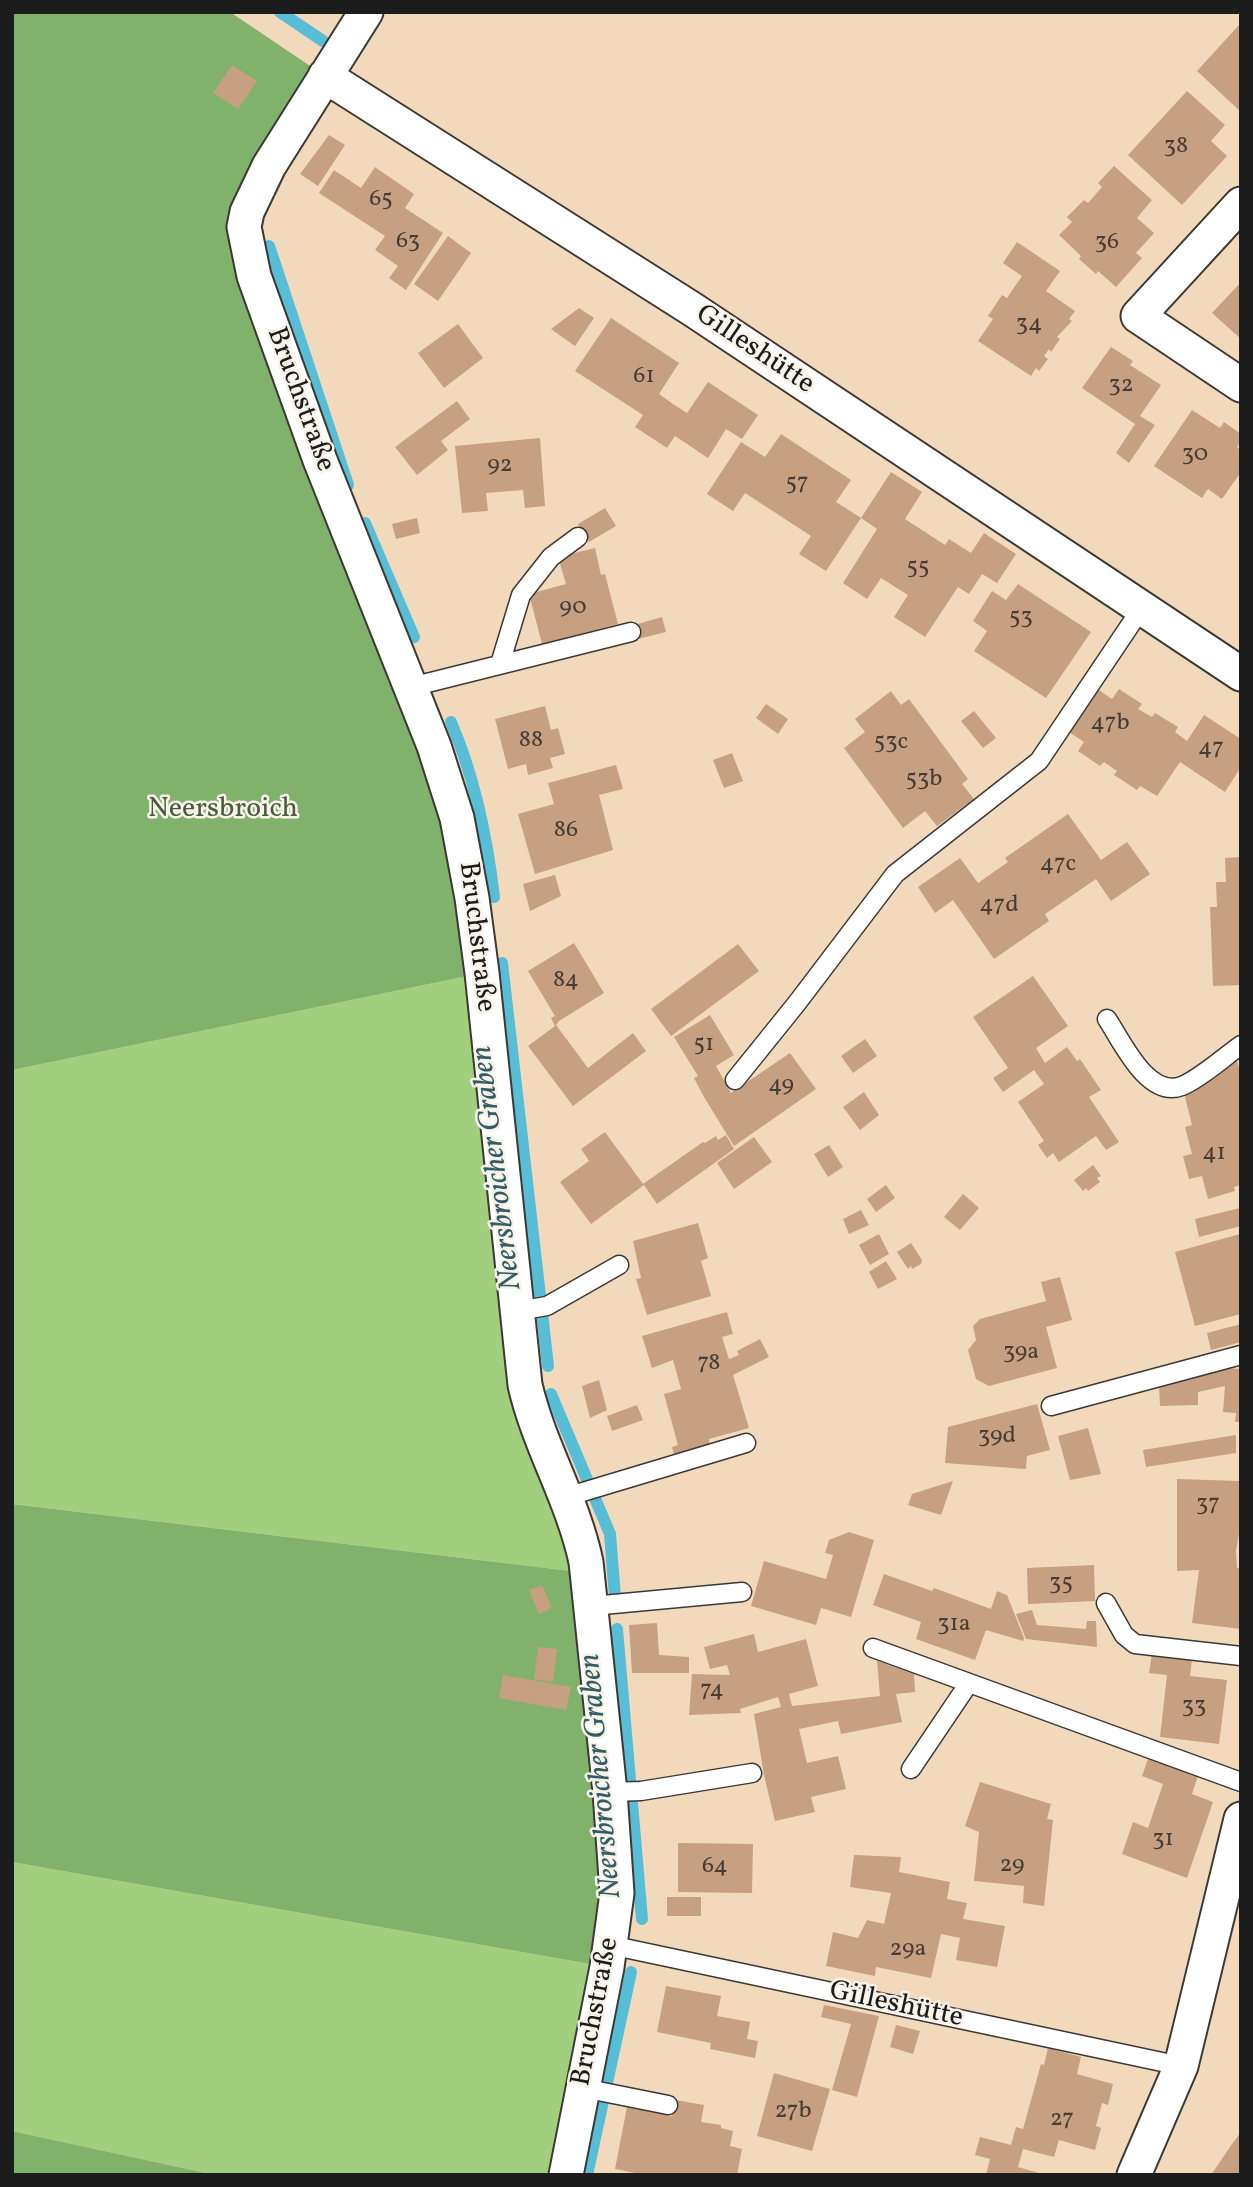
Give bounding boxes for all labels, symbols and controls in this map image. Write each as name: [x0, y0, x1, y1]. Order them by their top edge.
house number: 38: [1164, 134, 1188, 162]
house number: 65: [369, 187, 393, 215]
house number: 63: [396, 229, 420, 257]
house number: 36: [1095, 230, 1119, 258]
street label: Gilleshütte: [688, 299, 820, 403]
house number: 34: [1016, 312, 1042, 340]
street label: Bruchstraße: [257, 323, 341, 477]
house number: 61: [633, 364, 655, 392]
house number: 32: [1108, 373, 1134, 401]
house number: 30: [1182, 442, 1208, 470]
house number: 92: [487, 453, 513, 481]
house number: 57: [785, 471, 809, 499]
house number: 55: [906, 555, 930, 583]
house number: 90: [559, 595, 587, 623]
house number: 53: [1009, 605, 1033, 633]
house number: 47b: [1090, 711, 1130, 739]
house number: 88: [519, 728, 543, 756]
house number: 53c: [874, 730, 908, 758]
house number: 47: [1198, 736, 1224, 764]
house number: 53b: [906, 767, 942, 795]
park label: Neersbroich: [148, 794, 298, 828]
house number: 86: [554, 818, 578, 846]
house number: 47c: [1040, 852, 1076, 880]
street label: Bruchstraße: [449, 860, 501, 1014]
house number: 47d: [979, 893, 1019, 921]
house number: 84: [553, 968, 579, 996]
house number: 51: [694, 1032, 714, 1060]
water label: Neersbroicher Graben: [466, 1044, 532, 1292]
house number: 49: [768, 1073, 794, 1101]
house number: 41: [1202, 1141, 1226, 1169]
house number: 39a: [1003, 1340, 1039, 1368]
house number: 78: [697, 1351, 721, 1379]
house number: 39d: [978, 1424, 1016, 1452]
house number: 37: [1196, 1492, 1220, 1520]
house number: 35: [1049, 1571, 1073, 1599]
house number: 31a: [937, 1612, 971, 1640]
water label: Neersbroicher Graben: [574, 1652, 632, 1900]
house number: 74: [700, 1678, 724, 1706]
house number: 33: [1182, 1694, 1206, 1722]
house number: 31: [1152, 1827, 1174, 1855]
house number: 29: [999, 1853, 1025, 1881]
house number: 64: [702, 1854, 728, 1882]
street label: Bruchstraße: [566, 1935, 628, 2089]
house number: 29a: [889, 1937, 927, 1965]
street label: Gilleshütte: [826, 1975, 966, 2037]
house number: 27b: [774, 2099, 812, 2127]
house number: 27: [1050, 2107, 1074, 2135]

